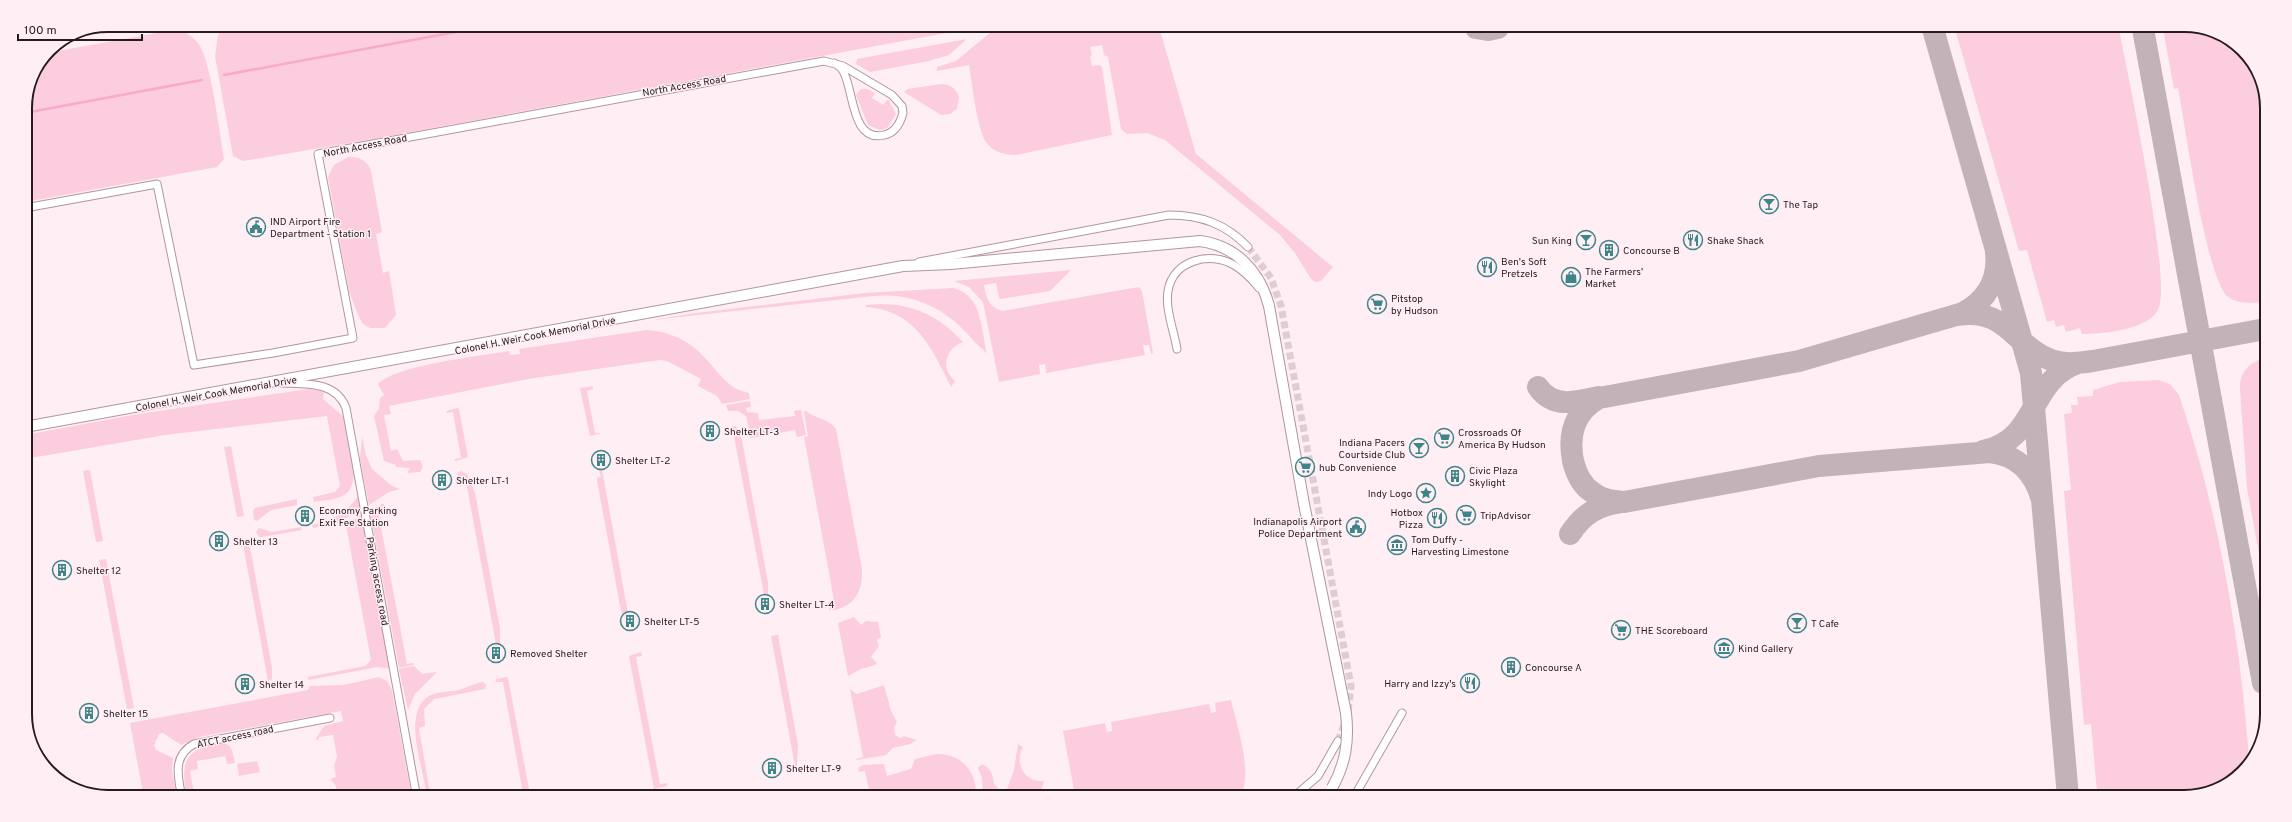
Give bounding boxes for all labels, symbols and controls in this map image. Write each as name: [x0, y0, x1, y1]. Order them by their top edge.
scale bar: [18, 16, 142, 42]
text: 100 m: [24, 23, 57, 39]
street label: North Access Road: [641, 73, 727, 100]
street label: North Access Road: [322, 132, 408, 161]
bar icon: The Tap: [1758, 193, 1780, 215]
place label: The Tap: [1783, 199, 1819, 212]
public building icon: IND Airport Fire Department - Station 1: [245, 216, 267, 238]
place label: IND Airport Fire Department - Station 1: [270, 216, 371, 241]
bar icon: Sun King: [1575, 229, 1597, 251]
restaurant icon: Shake Shack: [1682, 229, 1704, 251]
place label: Sun King: [1532, 235, 1572, 248]
place label: Shake Shack: [1707, 235, 1764, 248]
building icon: Concourse B: [1598, 239, 1620, 261]
place label: Concourse B: [1623, 245, 1680, 258]
restaurant icon: Ben's Soft Pretzels: [1476, 256, 1498, 278]
place label: Ben's Soft Pretzels: [1501, 256, 1547, 281]
shop icon: The Farmers' Market: [1560, 266, 1582, 288]
place label: The Farmers' Market: [1585, 266, 1643, 291]
supermarket icon: Pitstop by Hudson: [1366, 293, 1388, 315]
place label: Pitstop by Hudson: [1391, 293, 1438, 318]
street label: Colonel H. Weir Cook Memorial Drive: [454, 314, 617, 358]
street label: Colonel H. Weir Cook Memorial Drive: [135, 374, 298, 415]
building icon: Shelter LT-3: [699, 420, 721, 442]
place label: Shelter LT-3: [724, 426, 779, 439]
supermarket icon: Crossroads Of America By Hudson: [1433, 427, 1455, 449]
place label: Crossroads Of America By Hudson: [1458, 427, 1546, 452]
place label: Indiana Pacers Courtside Club: [1339, 437, 1405, 462]
bar icon: Indiana Pacers Courtside Club: [1408, 437, 1430, 459]
building icon: Shelter LT-2: [590, 449, 612, 471]
place label: Shelter LT-2: [615, 455, 670, 468]
supermarket icon: hub Convenience: [1294, 456, 1316, 478]
place label: hub Convenience: [1319, 462, 1396, 475]
building icon: Civic Plaza Skylight: [1444, 465, 1466, 487]
place label: Civic Plaza Skylight: [1469, 465, 1518, 490]
building icon: Shelter LT-1: [431, 469, 453, 491]
place label: Shelter LT-1: [456, 475, 509, 488]
place icon: Indy Logo: [1415, 482, 1437, 504]
place label: Indy Logo: [1368, 488, 1412, 501]
supermarket icon: TripAdvisor: [1455, 504, 1477, 526]
building icon: Economy Parking Exit Fee Station: [294, 505, 316, 527]
place label: Economy Parking Exit Fee Station: [319, 505, 397, 530]
place label: Hotbox Pizza: [1391, 507, 1423, 532]
restaurant icon: Hotbox Pizza: [1426, 507, 1448, 529]
place label: TripAdvisor: [1480, 510, 1531, 523]
place label: Indianapolis Airport Police Department: [1253, 516, 1342, 541]
public building icon: Indianapolis Airport Police Department: [1345, 516, 1367, 538]
building icon: Shelter 13: [208, 530, 230, 552]
museum icon: Tom Duffy - Harvesting Limestone: [1386, 534, 1408, 556]
place label: Tom Duffy - Harvesting Limestone: [1411, 534, 1509, 559]
place label: Shelter 13: [233, 536, 278, 549]
street label: Parking access road: [362, 536, 391, 627]
building icon: Shelter 12: [51, 559, 73, 581]
place label: Shelter 12: [76, 565, 121, 578]
building icon: Shelter LT-4: [754, 593, 776, 615]
place label: Shelter LT-4: [779, 599, 835, 612]
building icon: Shelter LT-5: [619, 610, 641, 632]
bar icon: T Cafe: [1786, 612, 1808, 634]
place label: Shelter LT-5: [644, 616, 700, 629]
place label: T Cafe: [1811, 618, 1839, 631]
supermarket icon: THE Scoreboard: [1610, 619, 1632, 641]
place label: THE Scoreboard: [1635, 625, 1708, 638]
museum icon: Kind Gallery: [1713, 637, 1735, 659]
building icon: Removed Shelter: [485, 642, 507, 664]
place label: Kind Gallery: [1738, 643, 1793, 656]
place label: Removed Shelter: [510, 648, 588, 661]
building icon: Concourse A: [1500, 656, 1522, 678]
place label: Concourse A: [1525, 662, 1582, 675]
restaurant icon: Harry and Izzy's: [1459, 672, 1481, 694]
building icon: Shelter 14: [234, 673, 256, 695]
place label: Harry and Izzy's: [1384, 678, 1456, 691]
place label: Shelter 14: [259, 679, 304, 692]
building icon: Shelter 15: [78, 702, 100, 724]
place label: Shelter 15: [103, 708, 148, 721]
street label: ATCT access road: [196, 723, 275, 752]
building icon: Shelter LT-9: [761, 757, 783, 779]
place label: Shelter LT-9: [786, 763, 841, 776]

